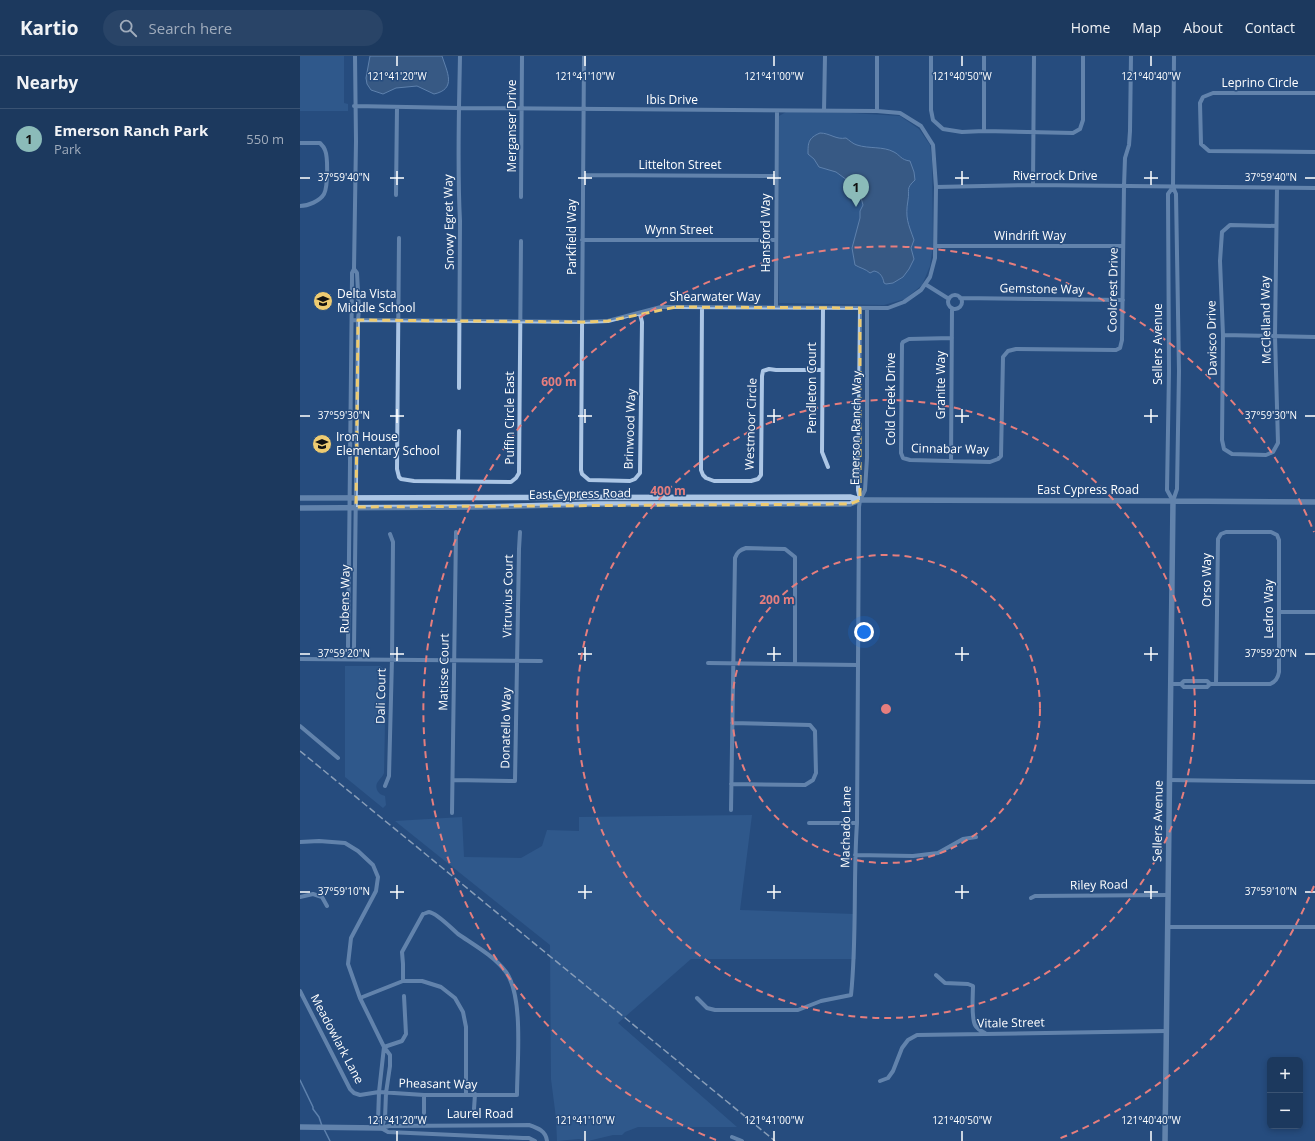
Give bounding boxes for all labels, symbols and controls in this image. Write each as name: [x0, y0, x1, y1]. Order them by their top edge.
search box: [103, 10, 383, 46]
text: Kartio: [20, 15, 79, 41]
icon: search: [117, 17, 139, 39]
text: Search here: [149, 18, 232, 38]
text: Home: [1071, 18, 1110, 37]
text: Map: [1132, 18, 1161, 37]
text: About: [1183, 18, 1223, 37]
text: Contact: [1245, 18, 1295, 37]
text: 121°41'20"W: [367, 69, 428, 83]
text: 121°41'10"W: [555, 69, 616, 83]
text: 121°41'00"W: [744, 69, 805, 83]
text: 121°40'50"W: [932, 69, 993, 83]
text: 121°40'40"W: [1121, 69, 1182, 83]
text: Nearby: [16, 71, 78, 94]
street label: Leprino Circle: [1222, 74, 1299, 91]
street label: Merganser Drive: [503, 79, 520, 172]
street label: Ibis Drive: [646, 91, 698, 108]
text: Emerson Ranch Park: [54, 120, 208, 140]
text: 1: [25, 130, 33, 148]
text: 550 m: [246, 130, 284, 148]
text: Park: [54, 140, 81, 158]
street label: Littelton Street: [638, 156, 722, 173]
street label: Riverrock Drive: [1013, 167, 1098, 184]
text: 37°59'40"N: [318, 170, 370, 184]
text: 37°59'40"N: [1245, 170, 1297, 184]
street label: Snowy Egret Way: [439, 173, 458, 270]
pin: 1: [843, 174, 869, 207]
street label: Hansford Way: [757, 193, 774, 272]
street label: Parkfield Way: [563, 198, 580, 275]
street label: Wynn Street: [645, 221, 713, 238]
street label: Windrift Way: [994, 227, 1067, 244]
street label: Coolcrest Drive: [1103, 247, 1122, 333]
street label: McClelland Way: [1256, 275, 1275, 364]
street label: Gemstone Way: [999, 279, 1086, 298]
place label: Delta Vista Middle School: [337, 285, 416, 316]
street label: Shearwater Way: [669, 288, 761, 305]
school or university icon: Delta Vista Middle School: [312, 290, 334, 312]
street label: Davisco Drive: [1202, 300, 1221, 376]
street label: Sellers Avenue: [1149, 303, 1166, 385]
street label: Pendleton Court: [803, 342, 820, 434]
street label: Granite Way: [932, 350, 949, 419]
street label: Cold Creek Drive: [882, 352, 899, 446]
street label: Emerson Ranch Way: [846, 370, 865, 485]
street label: Puffin Circle East: [501, 371, 518, 465]
text: 600 m: [541, 373, 577, 390]
street label: Westmoor Circle: [740, 377, 761, 470]
street label: Brinwood Way: [620, 387, 639, 470]
text: 37°59'30"N: [318, 408, 370, 422]
text: 37°59'30"N: [1245, 408, 1297, 422]
place label: Iron House Elementary School: [336, 428, 440, 459]
school or university icon: Iron House Elementary School: [311, 433, 333, 455]
street label: Cinnabar Way: [911, 439, 990, 458]
street label: East Cypress Road: [1037, 481, 1139, 498]
text: 400 m: [650, 482, 686, 499]
street label: East Cypress Road: [529, 484, 631, 503]
street label: Orso Way: [1198, 552, 1215, 607]
street label: Vitruvius Court: [498, 554, 517, 638]
street label: Rubens Way: [335, 563, 354, 634]
street label: Ledro Way: [1260, 578, 1277, 639]
text: 200 m: [759, 591, 795, 608]
your location: [854, 622, 874, 642]
street label: Matisse Court: [434, 633, 453, 711]
text: 37°59'20"N: [318, 646, 370, 660]
text: 37°59'20"N: [1245, 646, 1297, 660]
street label: Dali Court: [372, 668, 389, 724]
street label: Donatello Way: [496, 686, 515, 769]
centre of rings: [879, 702, 893, 716]
street label: Sellers Avenue: [1148, 780, 1167, 862]
street label: Machado Lane: [836, 786, 855, 868]
street label: Riley Road: [1070, 875, 1128, 894]
text: 37°59'10"N: [318, 884, 370, 898]
text: 37°59'10"N: [1245, 884, 1297, 898]
street label: Meadowlark Lane: [307, 991, 368, 1087]
street label: Vitale Street: [977, 1013, 1045, 1032]
map controls: [1267, 1057, 1303, 1129]
button: +: [1267, 1057, 1303, 1093]
street label: Pheasant Way: [398, 1074, 479, 1093]
button: −: [1267, 1093, 1303, 1129]
street label: Laurel Road: [447, 1105, 513, 1122]
text: 121°41'20"W: [367, 1113, 428, 1127]
text: 121°41'10"W: [555, 1113, 616, 1127]
text: 121°41'00"W: [744, 1113, 805, 1127]
text: 121°40'50"W: [932, 1113, 993, 1127]
text: 121°40'40"W: [1121, 1113, 1182, 1127]

